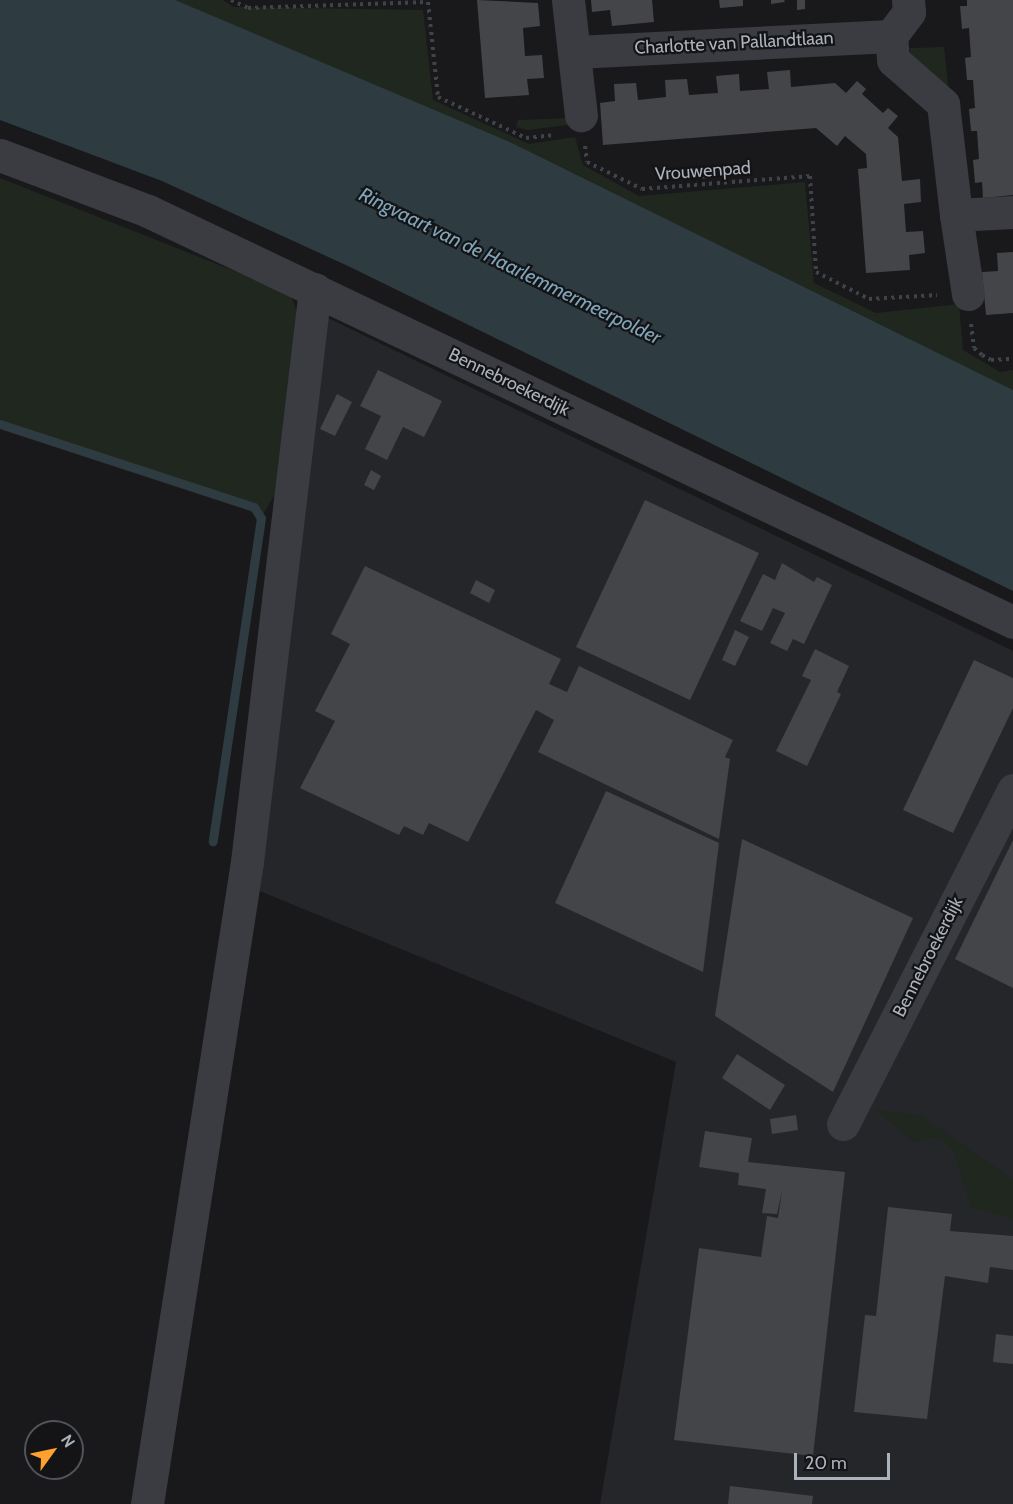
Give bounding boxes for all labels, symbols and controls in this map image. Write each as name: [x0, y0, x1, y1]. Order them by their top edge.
street label: Charlotte van Pallandtlaan: [634, 27, 834, 59]
street label: Vrouwenpad: [654, 157, 752, 185]
water label: Ringvaart van de Haarlemmermeerpolder: [355, 182, 665, 350]
street label: Bennebroekerdijk: [445, 343, 573, 421]
street label: Bennebroekerdijk: [888, 893, 968, 1021]
north arrow: [24, 1420, 84, 1480]
text: N: [57, 1431, 79, 1451]
scale bar: [797, 1441, 893, 1479]
text: 20 m: [805, 1452, 847, 1474]

